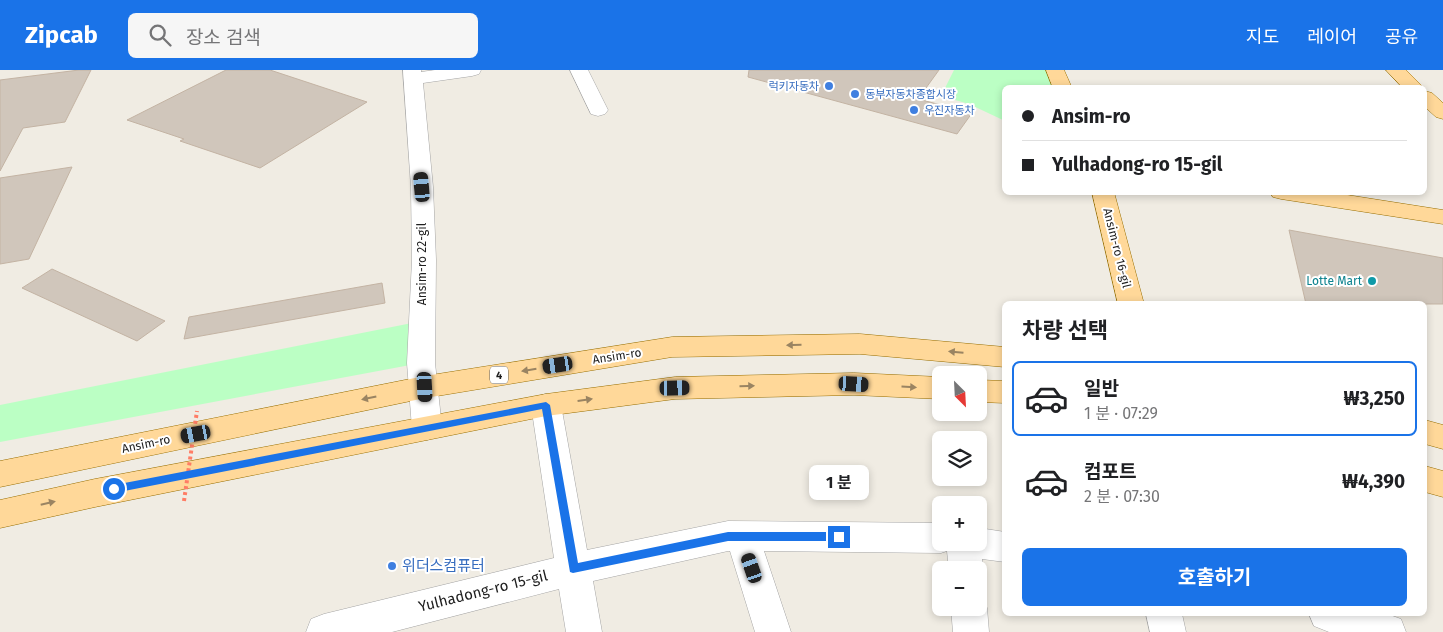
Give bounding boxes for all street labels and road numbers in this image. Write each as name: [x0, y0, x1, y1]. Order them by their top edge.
street label: Ansim-ro 16-gil: [1100, 207, 1134, 290]
street label: Ansim-ro 22-gil: [415, 222, 429, 305]
street label: Ansim-ro: [592, 345, 642, 367]
road number: 4: [490, 366, 508, 384]
street label: Ansim-ro: [120, 432, 172, 456]
street label: Yulhadong-ro 15-gil: [417, 566, 550, 616]

